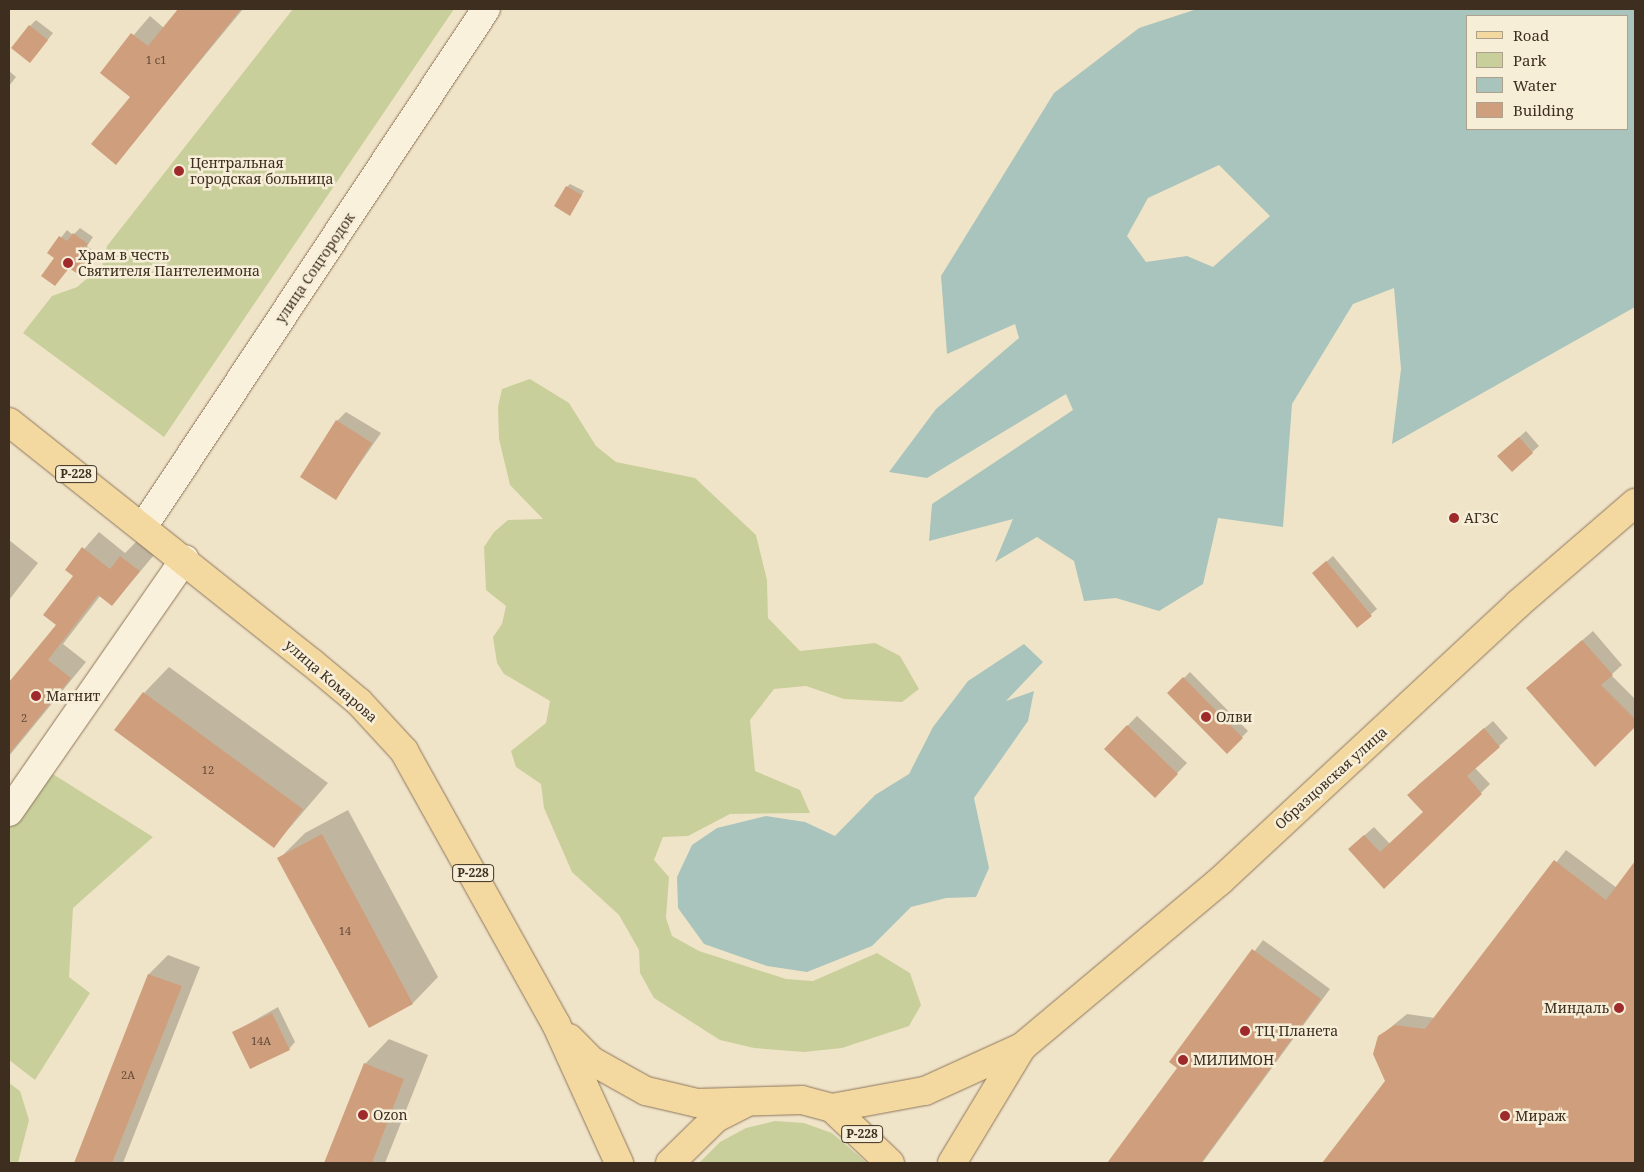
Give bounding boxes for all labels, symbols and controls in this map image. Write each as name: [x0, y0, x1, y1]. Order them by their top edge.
legend: [1466, 15, 1629, 130]
text: Road: [1513, 25, 1549, 45]
text: Park: [1513, 50, 1546, 70]
house number: 1 с1: [146, 53, 166, 67]
text: Water: [1513, 75, 1556, 95]
text: Building: [1513, 100, 1574, 120]
place label: Центральная городская больница: [190, 155, 334, 188]
marker: Центральная городская больница: [172, 164, 186, 178]
street label: улица Соцгородок: [272, 210, 358, 326]
place label: Храм в честь Святителя Пантелеимона: [78, 247, 260, 280]
marker: Храм в честь Святителя Пантелеимона: [62, 257, 74, 269]
road number: Р-228: [55, 464, 97, 484]
place label: АГЗС: [1464, 510, 1499, 526]
marker: АГЗС: [1448, 512, 1460, 524]
street label: улица Комарова: [281, 636, 381, 726]
place label: Магнит: [46, 688, 100, 704]
marker: Магнит: [30, 690, 42, 702]
place label: Олви: [1216, 709, 1252, 725]
house number: 2: [21, 711, 27, 725]
marker: Олви: [1200, 711, 1212, 723]
street label: Образцовская улица: [1271, 723, 1391, 833]
house number: 12: [202, 763, 214, 777]
road number: Р-228: [452, 864, 494, 882]
house number: 14: [339, 924, 351, 938]
place label: Миндаль: [1544, 1000, 1609, 1016]
marker: Миндаль: [1613, 1002, 1625, 1014]
place label: ТЦ Планета: [1255, 1023, 1338, 1039]
marker: ТЦ Планета: [1239, 1025, 1251, 1037]
house number: 14А: [251, 1034, 271, 1048]
place label: МИЛИМОН: [1193, 1052, 1274, 1068]
marker: МИЛИМОН: [1177, 1054, 1189, 1066]
house number: 2А: [121, 1068, 135, 1082]
place label: Ozon: [373, 1107, 408, 1123]
place label: Мираж: [1515, 1108, 1566, 1124]
marker: Ozon: [357, 1109, 369, 1121]
marker: Мираж: [1499, 1110, 1511, 1122]
road number: Р-228: [841, 1124, 883, 1144]

